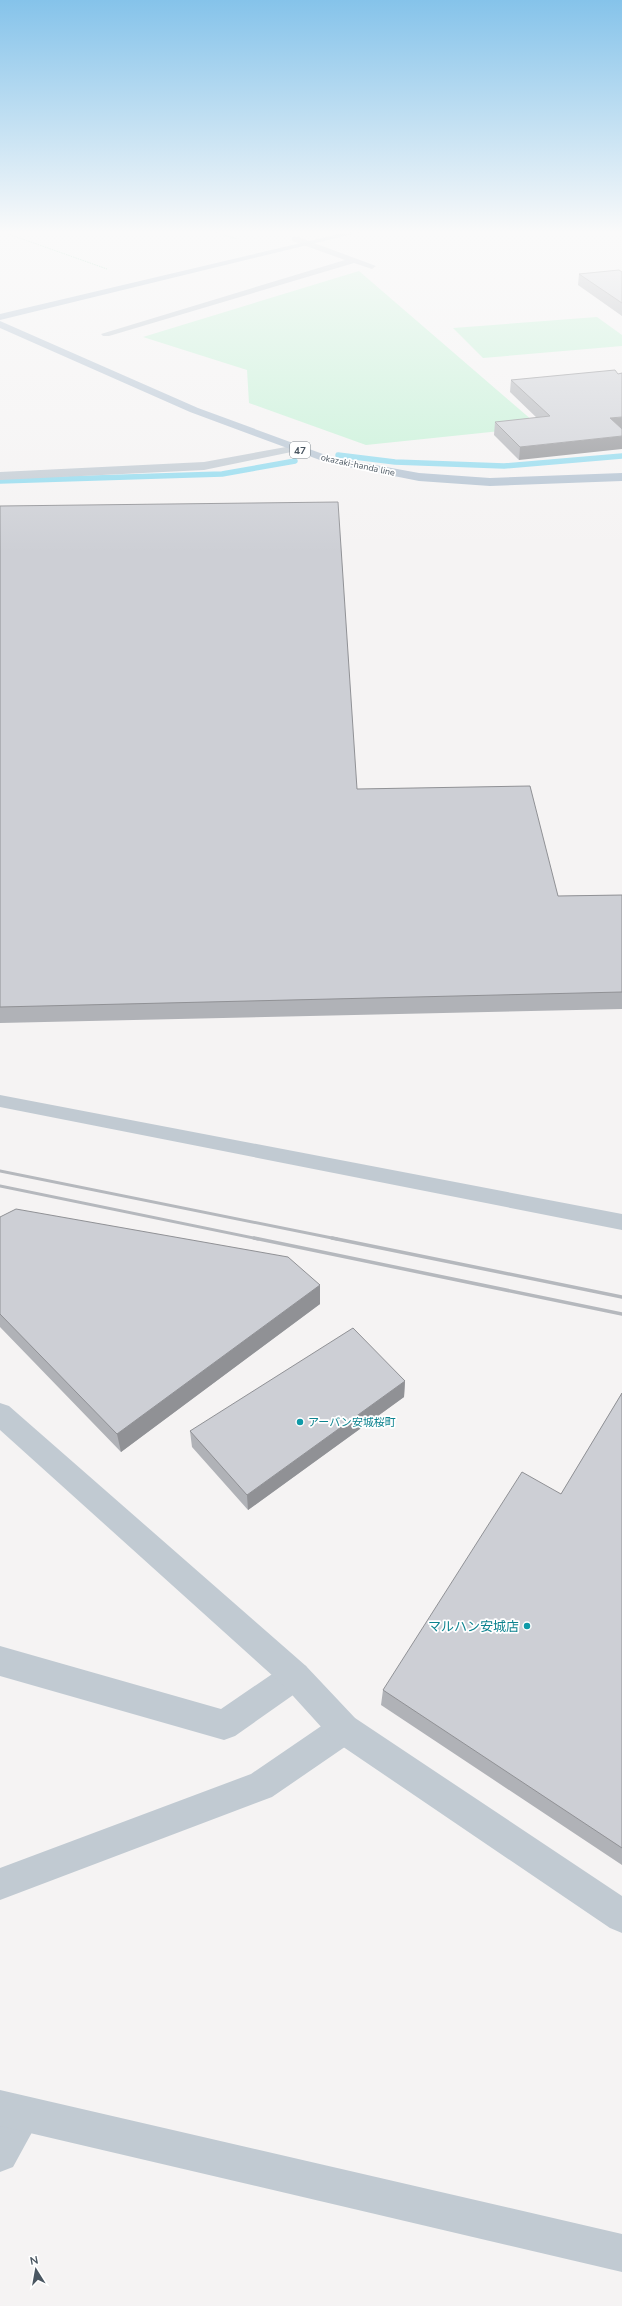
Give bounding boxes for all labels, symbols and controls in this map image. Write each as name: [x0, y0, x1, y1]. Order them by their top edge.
road number: 47: [290, 442, 310, 458]
street label: okazaki-handa line: [320, 451, 396, 479]
place label: アーバン安城桜町: [308, 1415, 396, 1430]
marker: アーバン安城桜町: [295, 1417, 305, 1427]
place label: マルハン安城店: [428, 1618, 519, 1636]
marker: マルハン安城店: [522, 1621, 532, 1631]
north arrow: [16, 2250, 56, 2290]
text: N: [29, 2253, 40, 2269]

